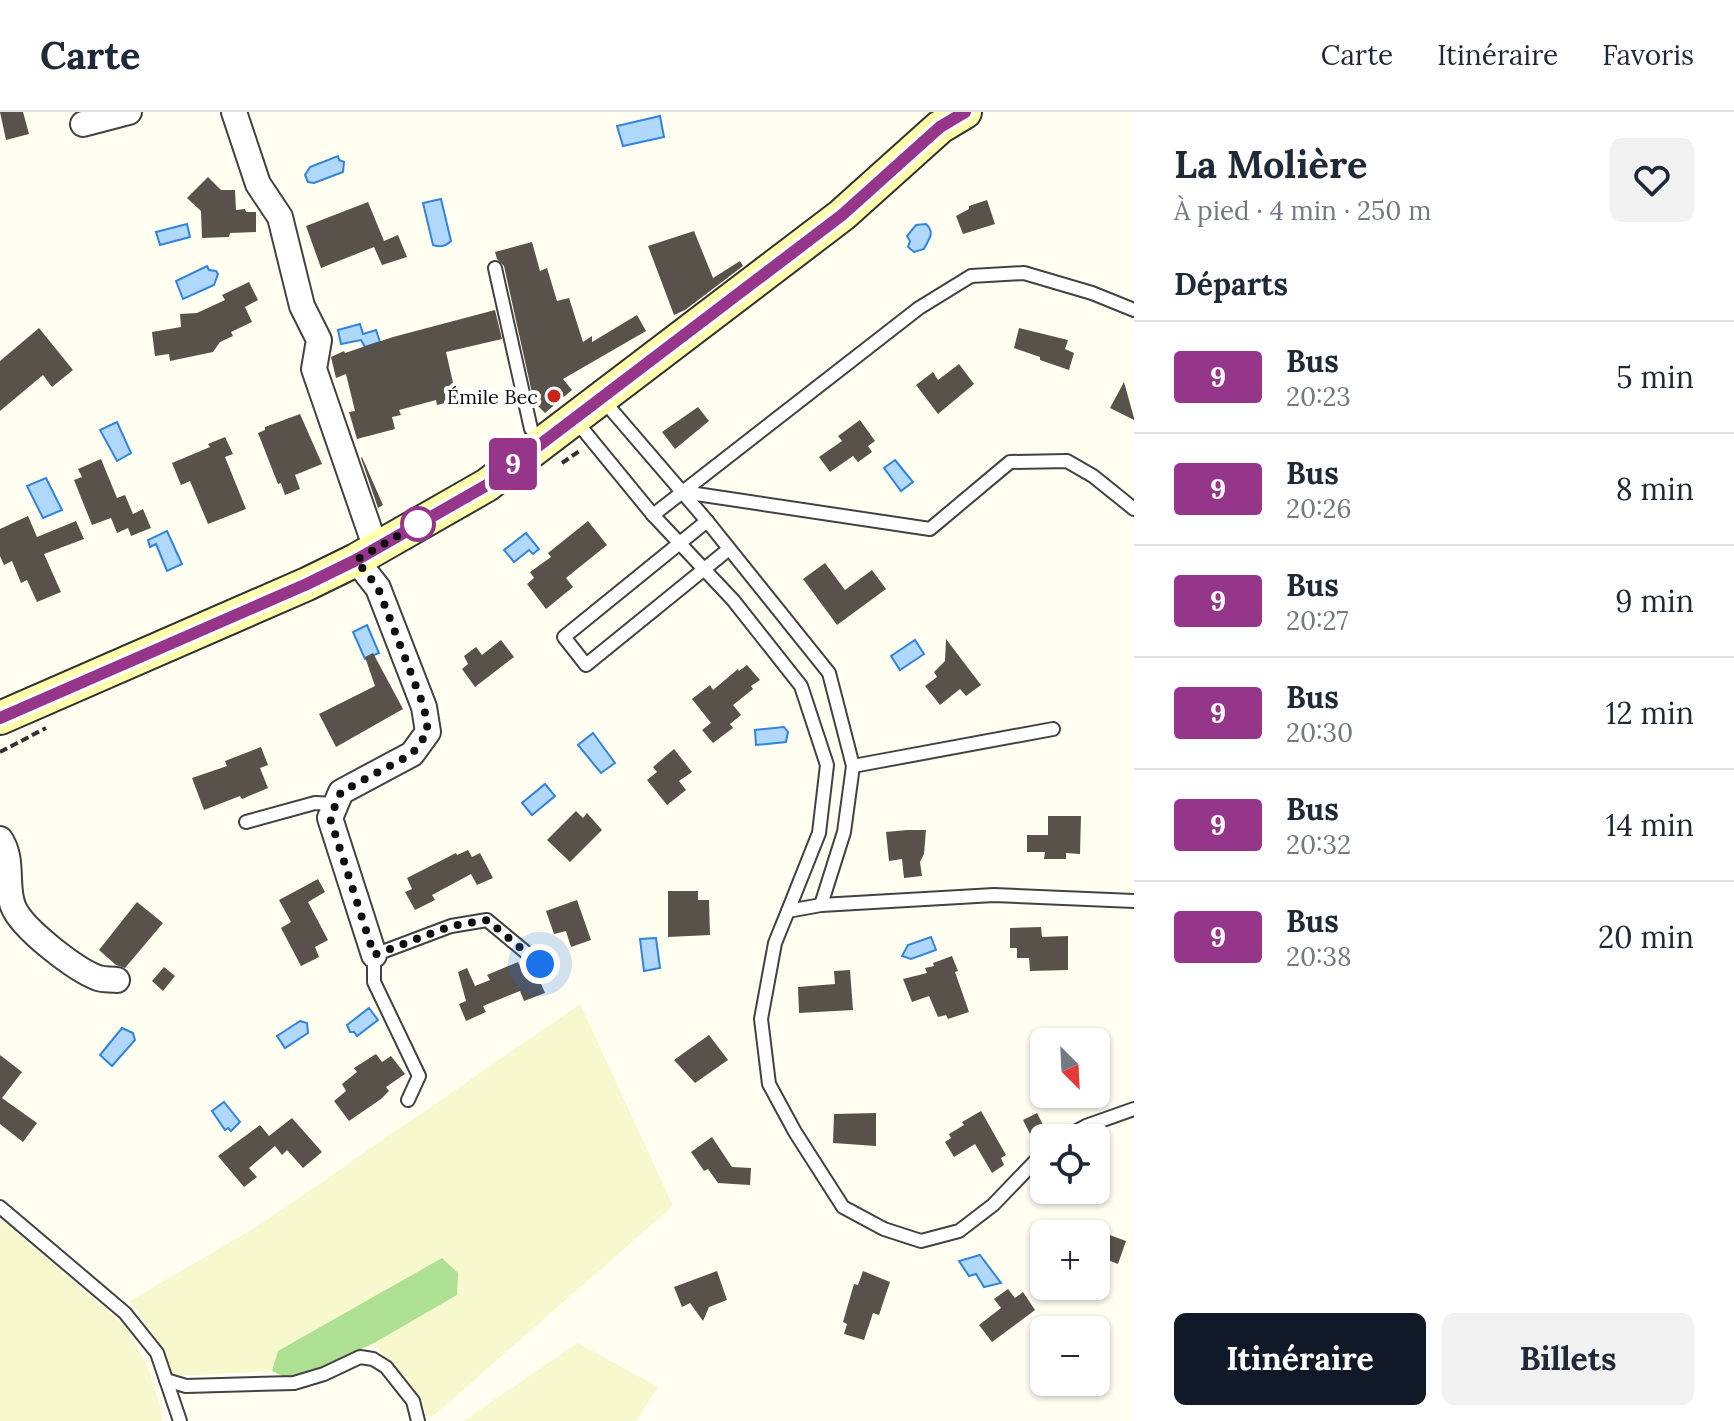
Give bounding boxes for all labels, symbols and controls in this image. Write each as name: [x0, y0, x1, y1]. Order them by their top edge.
text: Carte: [40, 31, 140, 79]
text: Carte: [1321, 37, 1393, 73]
text: Itinéraire: [1437, 37, 1558, 73]
text: Favoris: [1602, 37, 1694, 73]
button: heart: [1610, 138, 1694, 222]
text: La Molière: [1174, 140, 1367, 188]
text: À pied · 4 min · 250 m: [1174, 194, 1431, 227]
text: Départs: [1174, 265, 1288, 303]
text: Bus: [1286, 342, 1339, 380]
text: 5 min: [1616, 358, 1694, 396]
text: 9: [1210, 359, 1226, 395]
text: 20:23: [1286, 380, 1351, 413]
place label: Émile Bec: [447, 384, 538, 409]
marker: Émile Bec: [545, 387, 563, 405]
line badge: 9: [487, 438, 539, 490]
text: 9: [505, 446, 521, 482]
text: Bus: [1286, 454, 1339, 492]
text: 8 min: [1616, 470, 1694, 508]
text: 9: [1210, 471, 1226, 507]
text: 20:26: [1286, 492, 1352, 525]
unlabelled marker: [401, 507, 435, 541]
text: Bus: [1286, 566, 1339, 604]
text: 9 min: [1615, 582, 1694, 620]
text: 9: [1210, 583, 1226, 619]
text: 20:27: [1286, 604, 1349, 637]
text: Bus: [1286, 678, 1339, 716]
text: 12 min: [1606, 694, 1694, 732]
text: 9: [1210, 695, 1226, 731]
text: 20:30: [1286, 716, 1353, 749]
text: Bus: [1286, 790, 1339, 828]
text: 14 min: [1605, 806, 1694, 844]
text: 9: [1210, 807, 1226, 843]
text: 20:32: [1286, 828, 1351, 861]
text: Bus: [1286, 902, 1339, 940]
text: 20 min: [1598, 918, 1694, 956]
text: 9: [1210, 919, 1226, 955]
text: 20:38: [1286, 940, 1352, 973]
your location: [520, 944, 560, 984]
north arrow: [1030, 1028, 1110, 1108]
map controls: [1030, 1028, 1110, 1396]
button: locate: [1030, 1124, 1110, 1204]
button: +: [1030, 1220, 1110, 1300]
button: Itinéraire: [1174, 1313, 1426, 1405]
button: Billets: [1442, 1313, 1694, 1405]
button: −: [1030, 1316, 1110, 1396]

